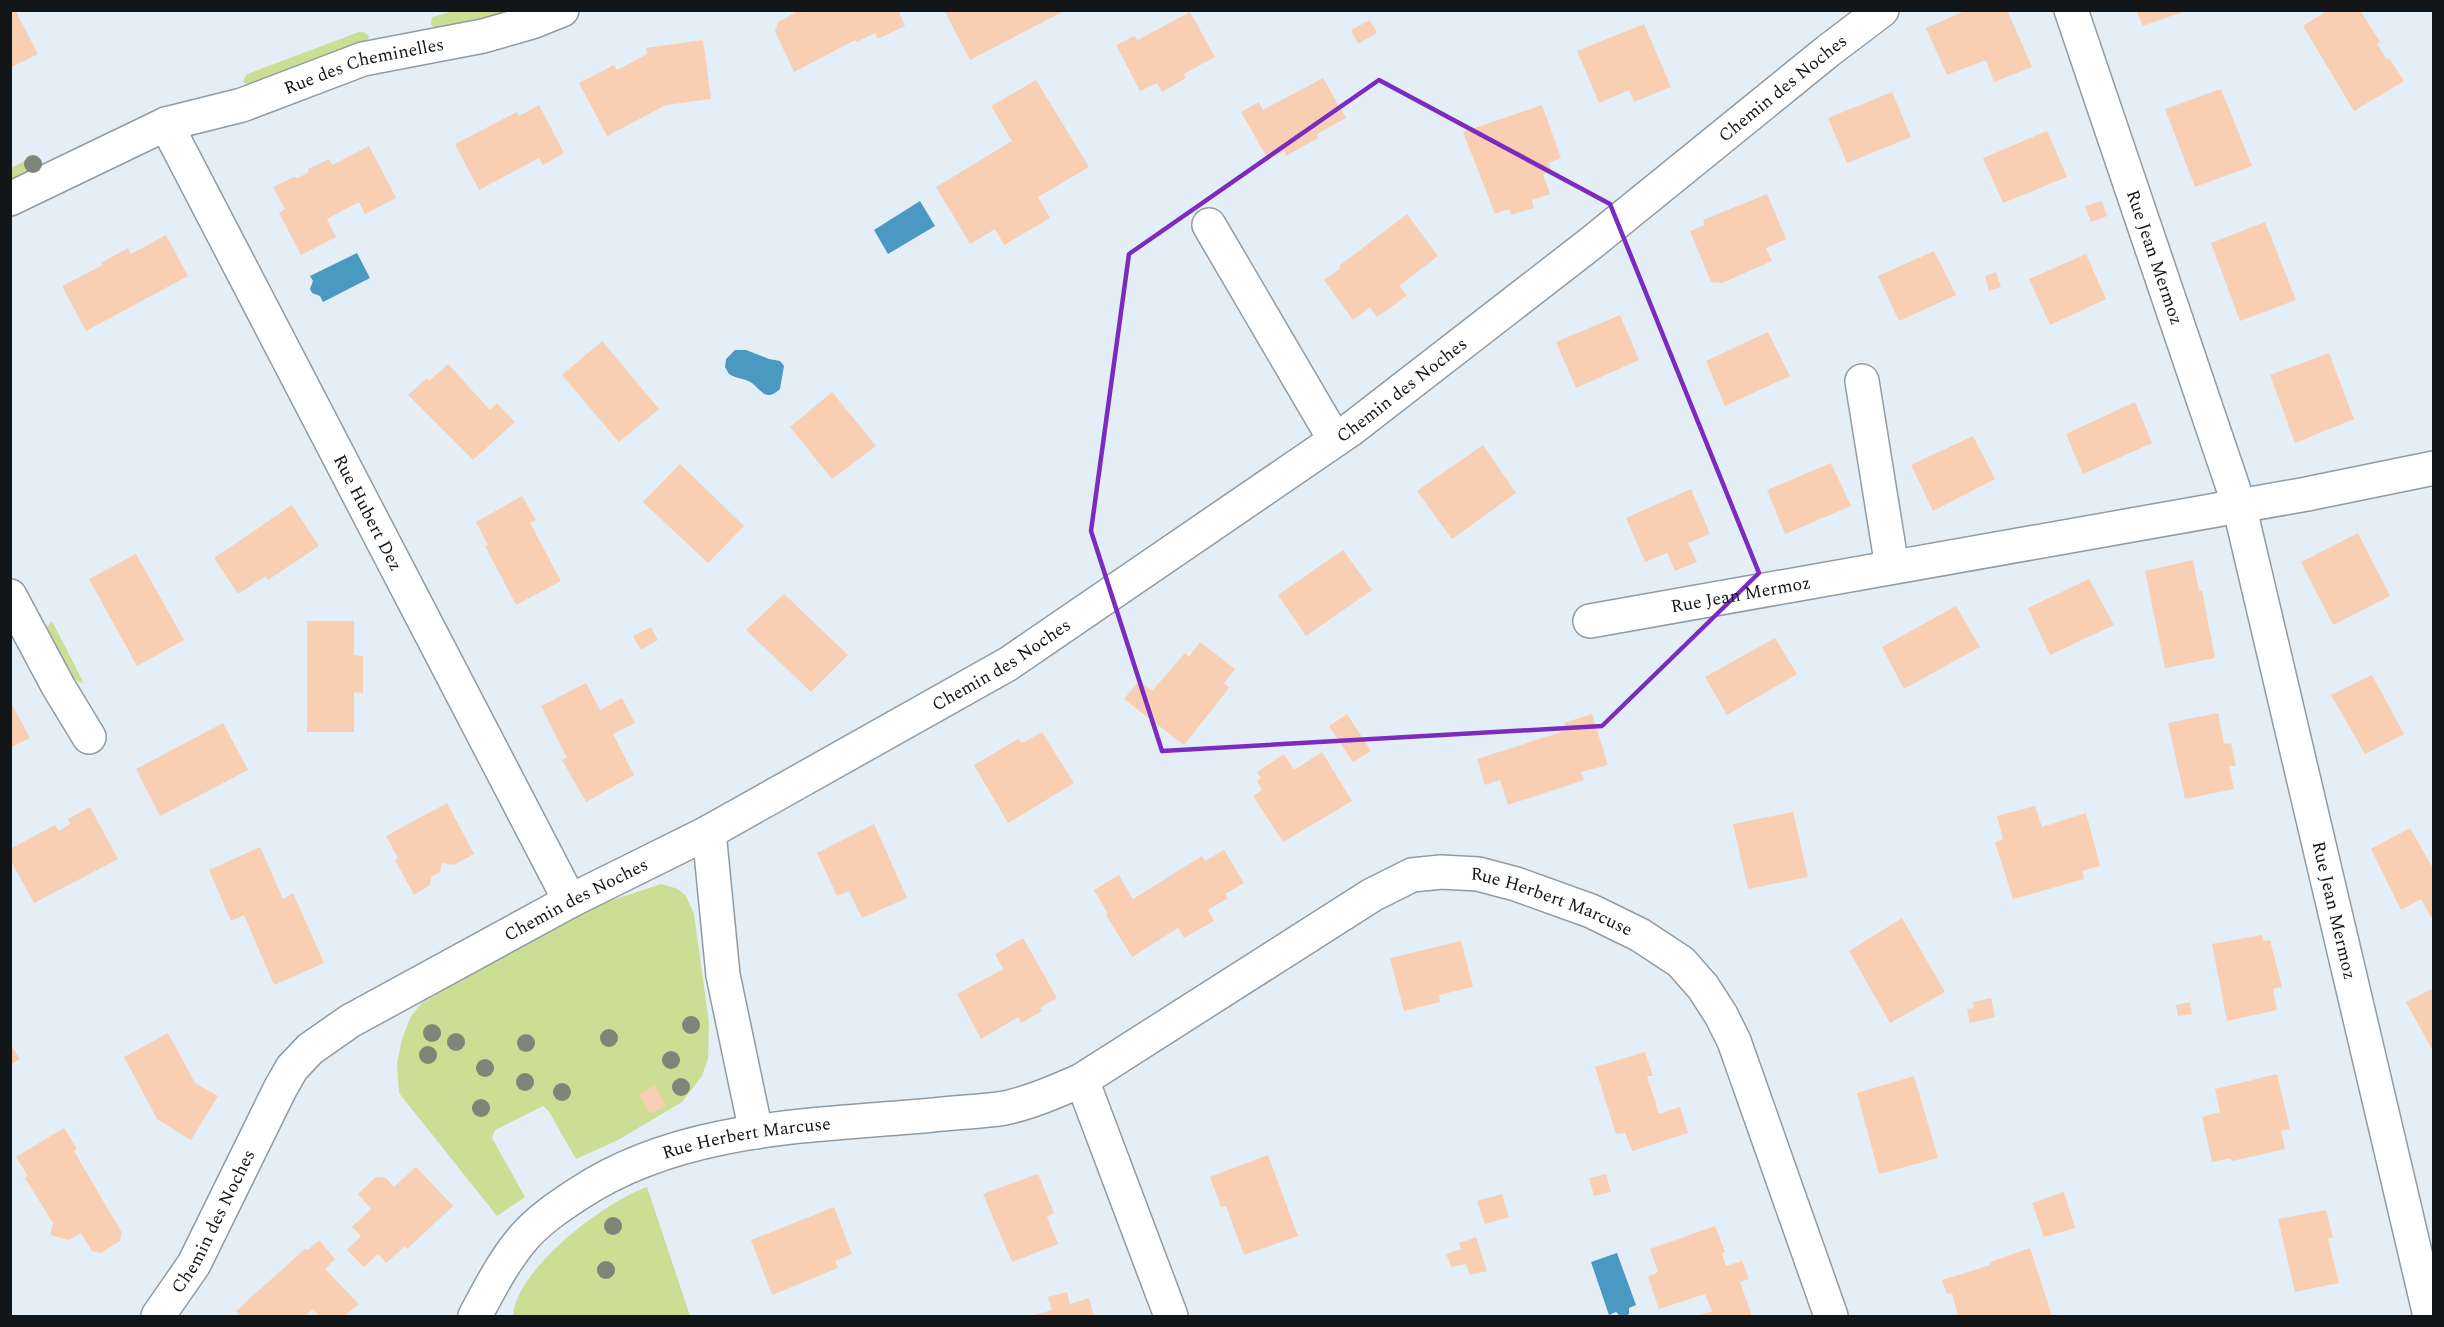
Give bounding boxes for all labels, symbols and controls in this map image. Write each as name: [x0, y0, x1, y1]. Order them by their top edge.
street label: Chemin des Noches: [1712, 28, 1853, 149]
street label: Rue des Cheminelles: [280, 30, 446, 101]
street label: Rue Jean Mermoz: [2119, 186, 2190, 328]
street label: Chemin des Noches: [1331, 330, 1473, 449]
street label: Rue Hubert Dez: [327, 450, 410, 576]
street label: Rue Jean Mermoz: [1669, 569, 1813, 620]
street label: Chemin des Noches: [927, 611, 1076, 718]
street label: Rue Jean Mermoz: [2305, 838, 2364, 982]
street label: Chemin des Noches: [499, 851, 653, 948]
street label: Rue Herbert Marcuse: [1470, 860, 1637, 943]
street label: Rue Herbert Marcuse: [659, 1110, 832, 1166]
street label: Chemin des Noches: [164, 1145, 262, 1299]

